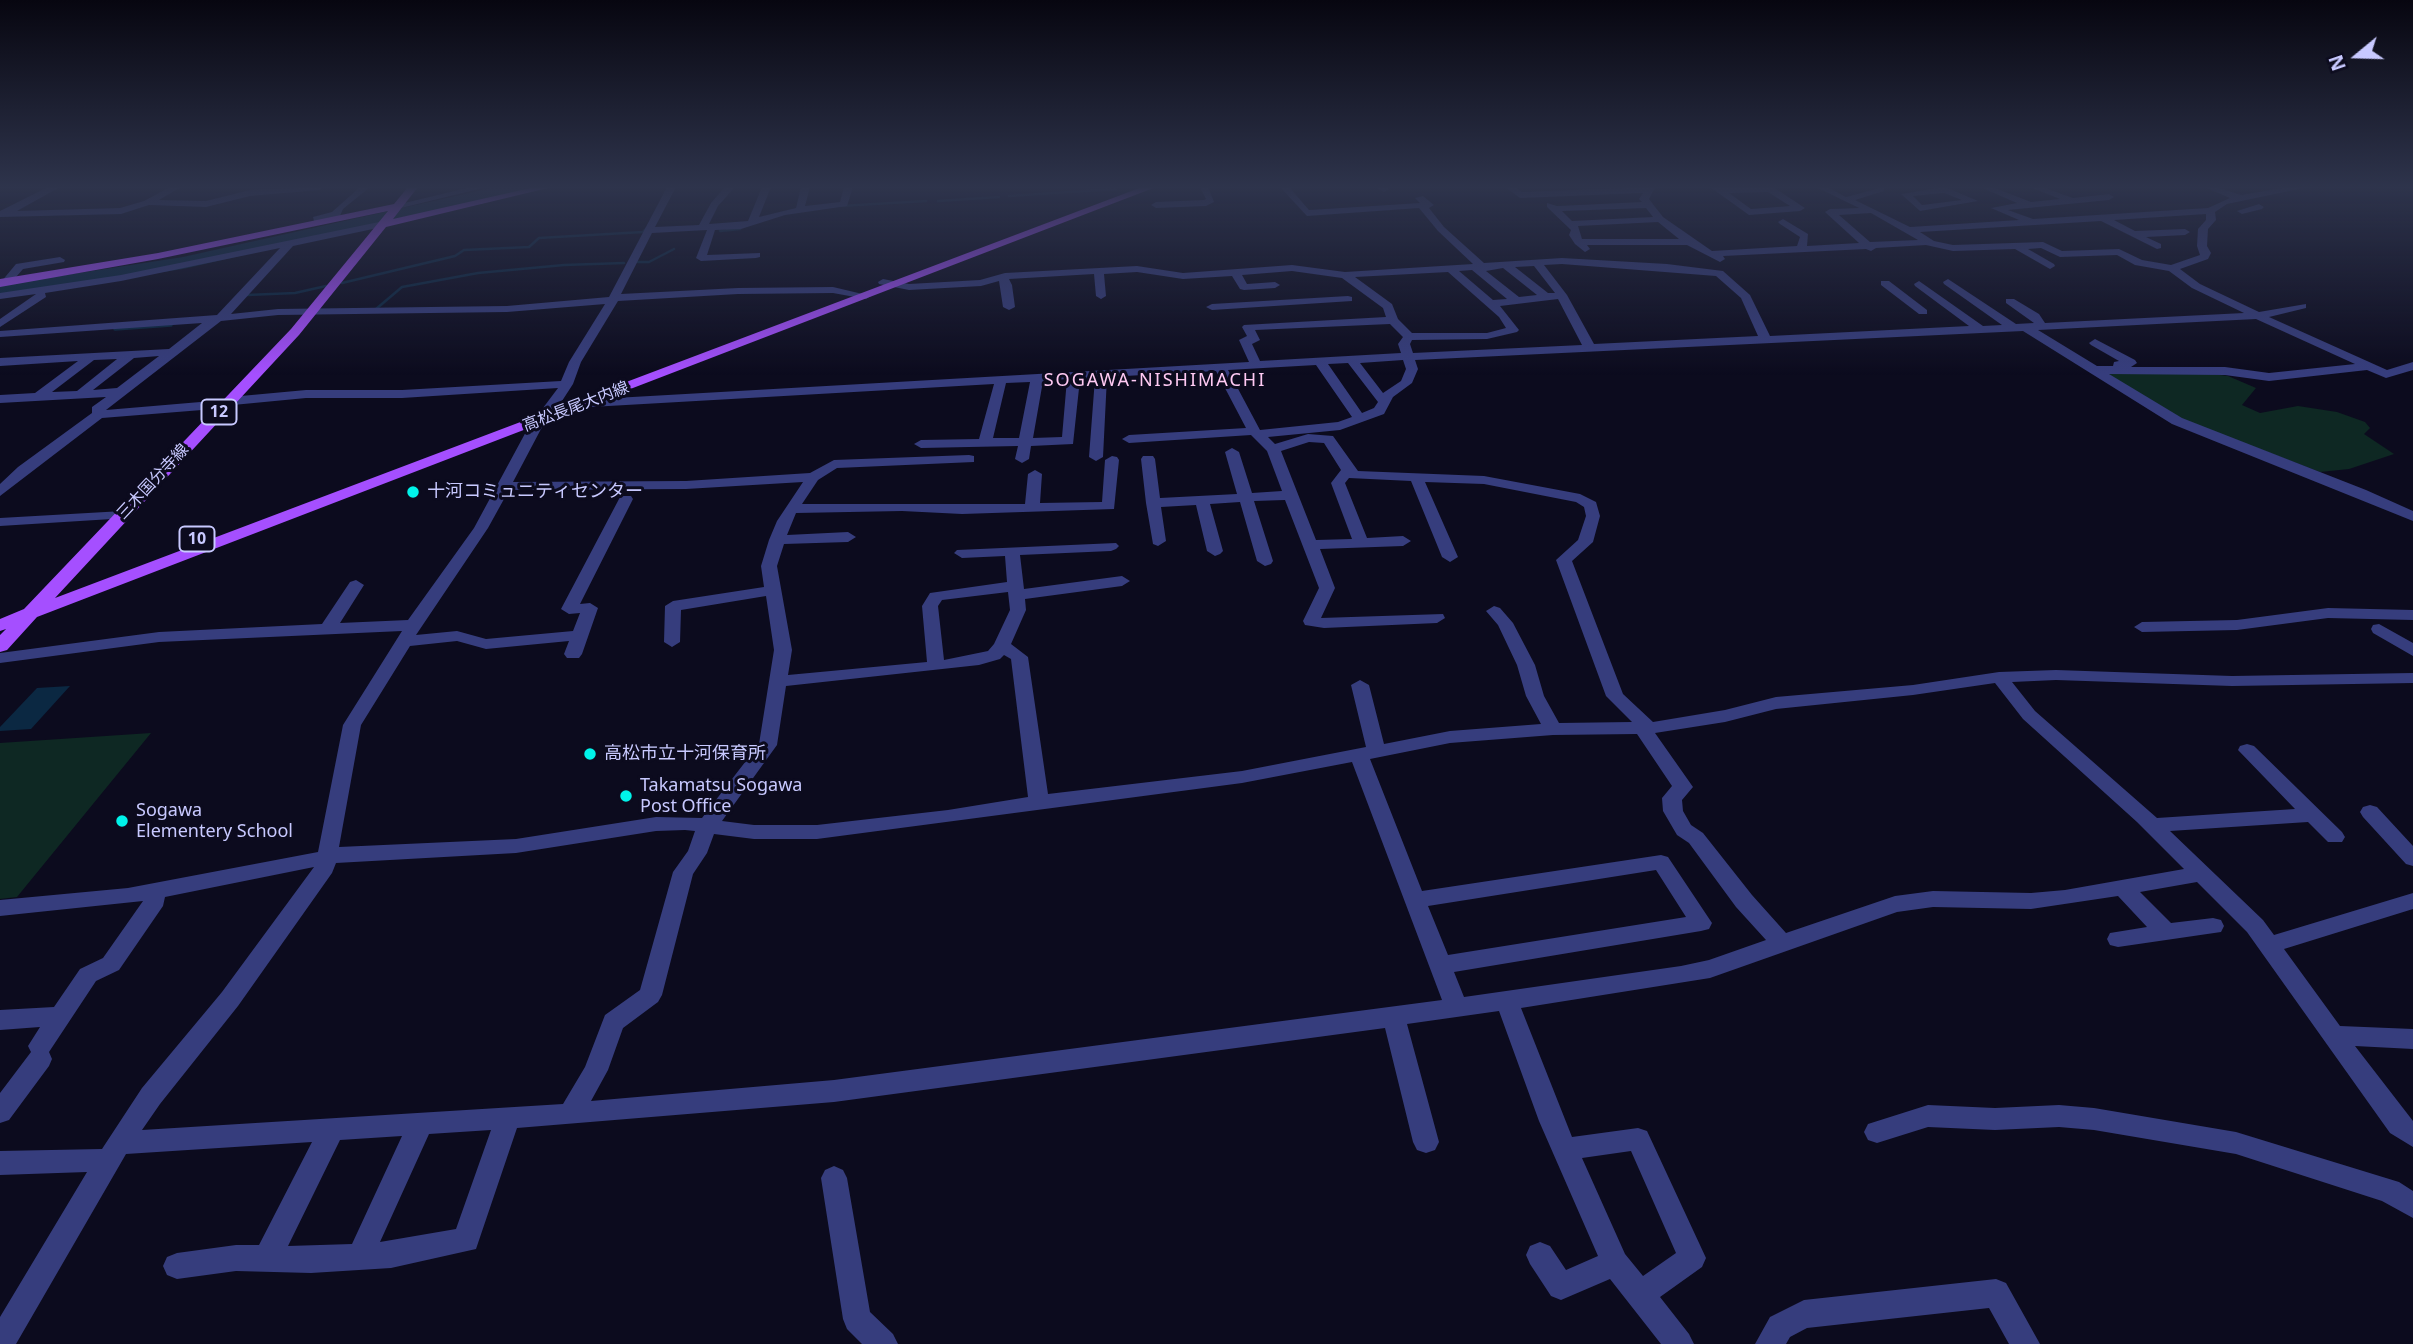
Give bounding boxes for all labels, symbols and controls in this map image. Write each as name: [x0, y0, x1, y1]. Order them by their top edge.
north arrow: [2322, 21, 2392, 91]
text: N: [2322, 51, 2352, 74]
district label: SOGAWA-NISHIMACHI: [1046, 370, 1264, 392]
street label: 高松長尾大内線: [520, 378, 632, 436]
road number: 12: [202, 400, 236, 424]
street label: 三木国分寺線: [113, 440, 193, 524]
place label: 十河コミュニティセンター: [427, 481, 643, 503]
marker: 十河コミュニティセンター: [405, 484, 421, 500]
road number: 10: [180, 526, 214, 552]
place label: 高松市立十河保育所: [604, 743, 766, 765]
marker: 高松市立十河保育所: [582, 746, 598, 762]
place label: Takamatsu Sogawa Post Office: [640, 775, 802, 818]
marker: Takamatsu Sogawa Post Office: [618, 788, 634, 804]
place label: Sogawa Elementery School: [136, 800, 293, 842]
marker: Sogawa Elementery School: [114, 813, 130, 829]

